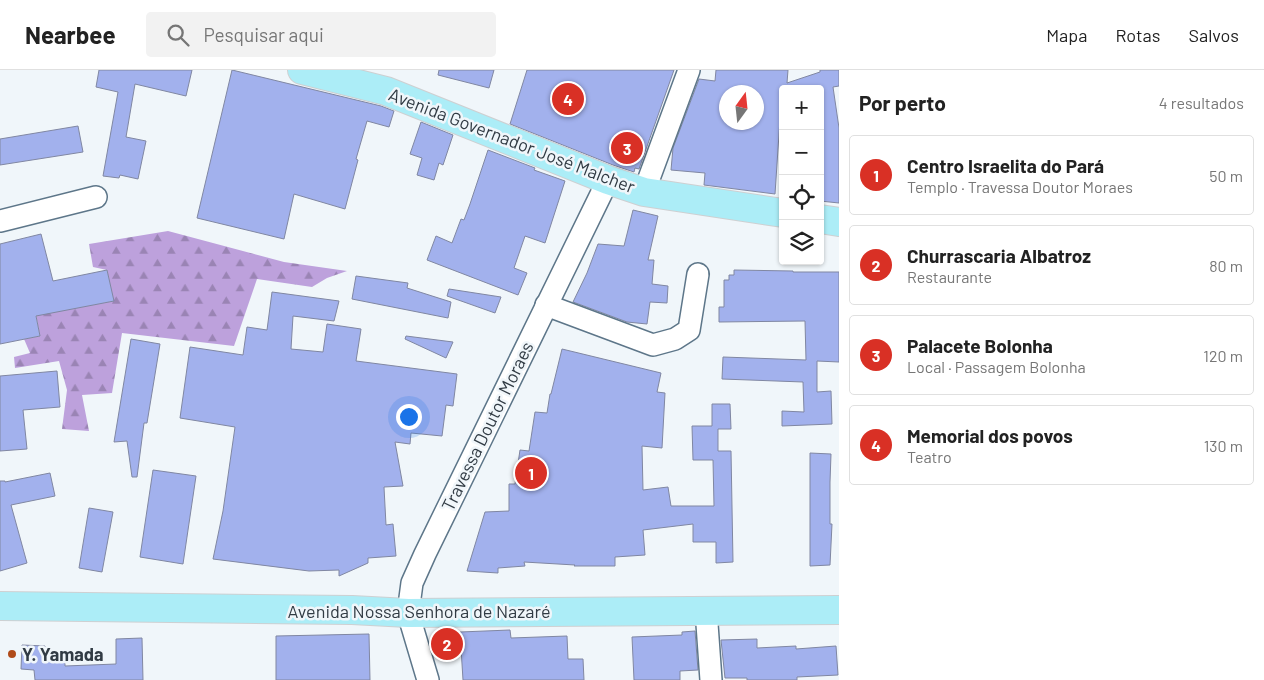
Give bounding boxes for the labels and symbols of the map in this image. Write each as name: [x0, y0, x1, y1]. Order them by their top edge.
pin: 4: [552, 80, 584, 118]
street label: Avenida Governador José Malcher: [386, 83, 639, 197]
north arrow: [719, 85, 764, 130]
pin: 3: [611, 129, 643, 167]
street label: Travessa Doutor Moraes: [436, 338, 538, 514]
your location: [396, 404, 422, 430]
pin: 1: [515, 454, 547, 492]
street label: Avenida Nossa Senhora de Nazaré: [287, 600, 551, 622]
pin: 2: [431, 625, 463, 663]
place label: Y. Yamada: [22, 643, 104, 665]
marker: Y. Yamada: [6, 648, 18, 660]

